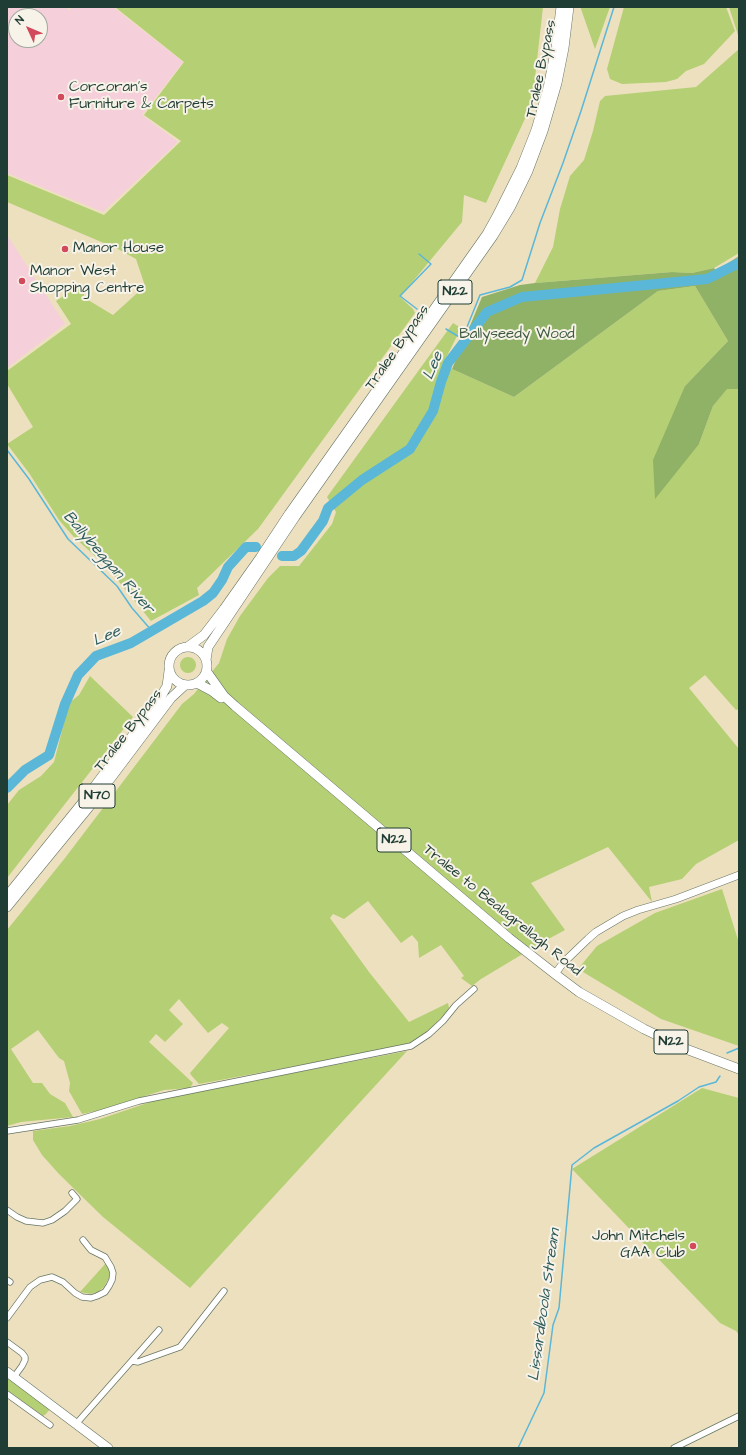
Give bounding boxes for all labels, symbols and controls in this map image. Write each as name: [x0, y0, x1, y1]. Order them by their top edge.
north arrow: [8, 8, 48, 48]
text: N: [12, 12, 28, 28]
street label: Tralee Bypass: [523, 18, 561, 120]
place label: Corcoran's Furniture & Carpets: [69, 79, 214, 114]
marker: Corcoran's Furniture & Carpets: [56, 92, 66, 102]
place label: Manor House: [73, 240, 164, 258]
marker: Manor House: [60, 244, 70, 254]
place label: Manor West Shopping Centre: [30, 263, 144, 298]
marker: Manor West Shopping Centre: [17, 276, 27, 286]
road number: N22: [438, 280, 472, 304]
street label: Tralee Bypass: [362, 302, 434, 394]
park label: Ballyseedy Wood: [459, 326, 575, 344]
water label: Lee: [420, 349, 448, 383]
water label: Ballybeggan River: [58, 508, 158, 618]
water label: Lee: [90, 622, 124, 652]
street label: Tralee Bypass: [91, 686, 167, 776]
road number: N70: [79, 784, 115, 808]
road number: N22: [377, 828, 411, 852]
street label: Tralee to Bealagrellagh Road: [419, 841, 585, 981]
road number: N22: [654, 1030, 688, 1054]
water label: Lissardboola Stream: [525, 1228, 565, 1382]
place label: John Mitchels GAA Club: [592, 1228, 685, 1263]
marker: John Mitchels GAA Club: [688, 1241, 698, 1251]

